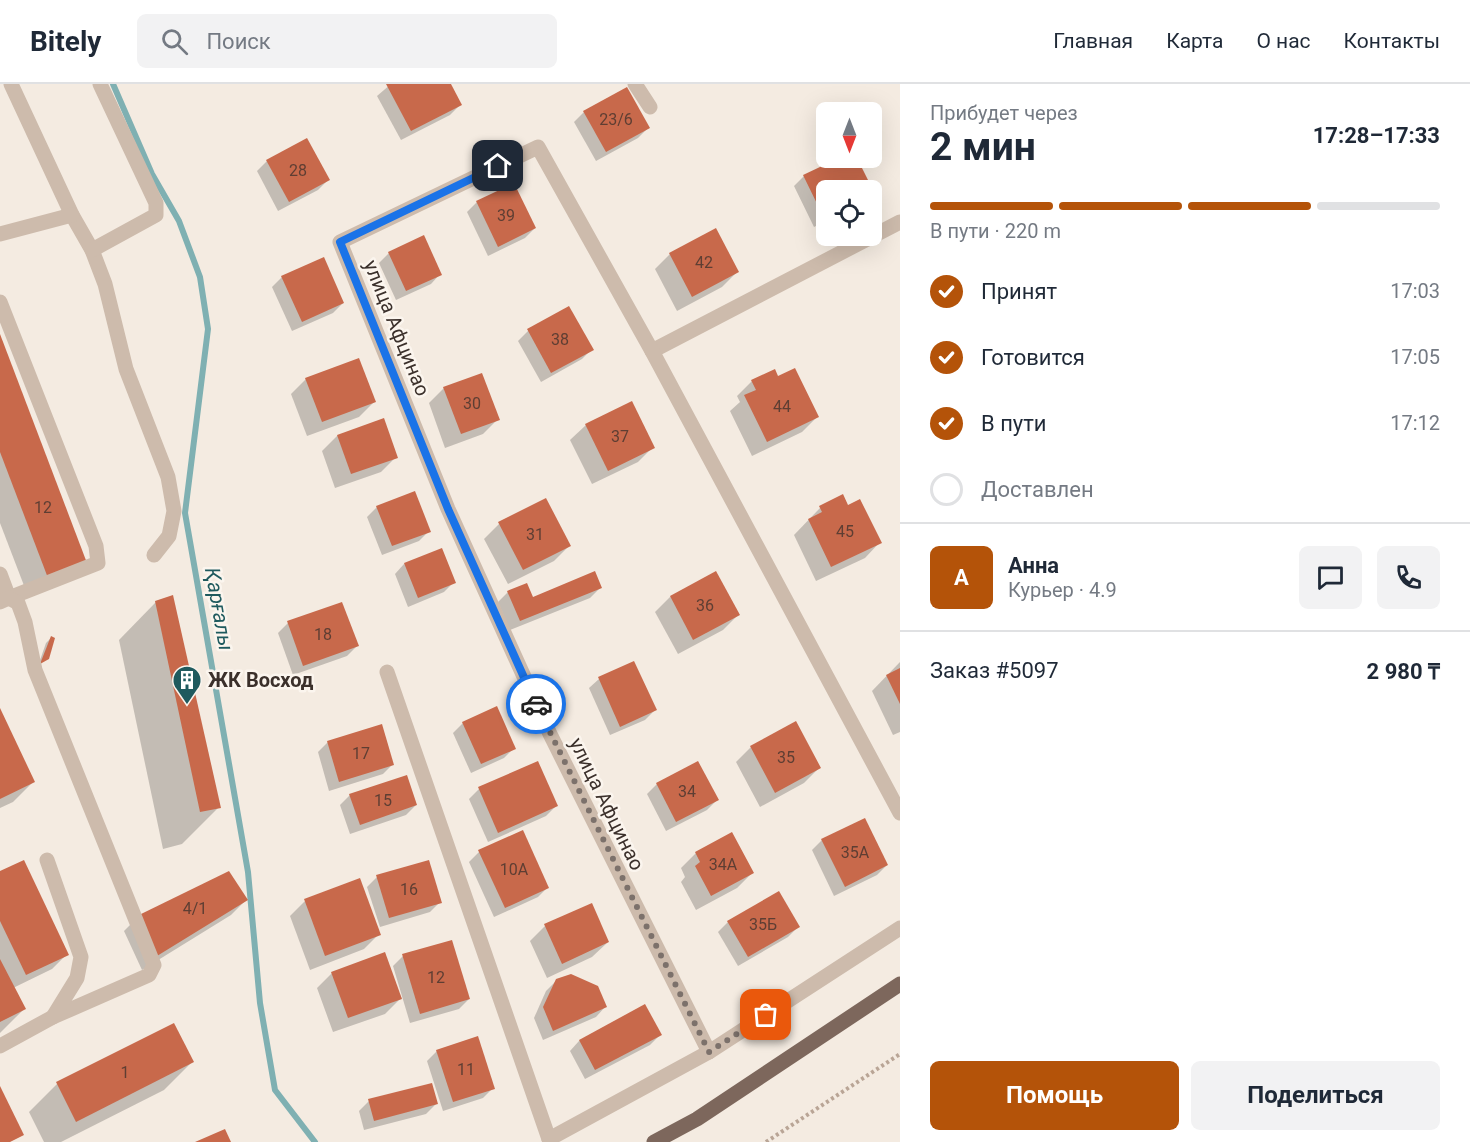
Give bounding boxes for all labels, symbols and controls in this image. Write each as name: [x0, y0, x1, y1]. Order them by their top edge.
search box: [137, 14, 557, 68]
text: Bitely: [30, 25, 101, 58]
icon: search: [158, 25, 191, 58]
text: Поиск: [206, 29, 271, 54]
text: Главная: [1053, 29, 1133, 53]
text: Карта: [1166, 29, 1223, 53]
text: О нас: [1256, 29, 1311, 53]
text: Контакты: [1344, 29, 1440, 53]
text: Прибудет через: [930, 101, 1078, 125]
north arrow: [816, 102, 882, 168]
map controls: [816, 102, 882, 246]
house number: 23/6: [599, 110, 633, 129]
text: 17:28–17:33: [1313, 123, 1440, 148]
text: 2 мин: [930, 124, 1036, 170]
pin: [472, 140, 523, 191]
icon: home: [481, 149, 514, 182]
house number: 28: [289, 161, 307, 180]
button: locate: [816, 180, 882, 246]
house number: 39: [497, 206, 515, 225]
text: В пути · 220 m: [930, 219, 1061, 243]
house number: 42: [695, 253, 713, 272]
street label: улица Афцинао: [359, 256, 435, 400]
icon: check: [930, 275, 963, 308]
text: Принят: [981, 279, 1057, 304]
text: 17:03: [1390, 279, 1440, 303]
house number: 38: [551, 330, 569, 349]
icon: check: [930, 341, 963, 374]
text: Готовится: [981, 345, 1085, 370]
text: 17:05: [1390, 345, 1440, 369]
house number: 30: [463, 394, 481, 413]
house number: 44: [773, 397, 791, 416]
icon: check: [930, 407, 963, 440]
text: В пути: [981, 411, 1047, 436]
text: 17:12: [1390, 411, 1440, 435]
house number: 37: [611, 427, 629, 446]
text: Доставлен: [981, 477, 1094, 502]
house number: 12: [34, 498, 52, 517]
house number: 45: [836, 522, 854, 541]
house number: 31: [526, 525, 544, 544]
button: chat: [1299, 546, 1362, 609]
button: phone: [1377, 546, 1440, 609]
text: Анна: [1008, 553, 1059, 578]
water label: Қарғалы: [200, 565, 238, 653]
text: А: [954, 565, 969, 590]
text: Курьер · 4.9: [1008, 578, 1117, 602]
house number: 36: [696, 596, 714, 615]
house number: 18: [314, 625, 332, 644]
text: Заказ #5097: [930, 658, 1059, 683]
text: 2 980 ₸: [1367, 659, 1440, 684]
building icon: ЖК Восход: [171, 664, 203, 706]
place label: ЖК Восход: [208, 668, 314, 692]
courier: [506, 674, 566, 734]
icon: car: [520, 688, 553, 721]
street label: улица Афцинао: [565, 734, 649, 874]
house number: 17: [352, 744, 370, 763]
house number: 35: [777, 748, 795, 767]
house number: 34: [678, 782, 696, 801]
house number: 15: [374, 791, 392, 810]
house number: 35А: [841, 843, 870, 862]
house number: 34А: [709, 855, 738, 874]
house number: 10А: [500, 860, 529, 879]
house number: 16: [400, 880, 418, 899]
house number: 4/1: [183, 899, 207, 918]
house number: 35Б: [749, 915, 777, 934]
house number: 12: [427, 968, 445, 987]
pin: [740, 989, 791, 1040]
icon: bag: [749, 998, 782, 1031]
house number: 11: [457, 1060, 475, 1079]
button: Помощь: [930, 1061, 1179, 1130]
button: Поделиться: [1191, 1061, 1440, 1130]
house number: 1: [121, 1063, 130, 1082]

